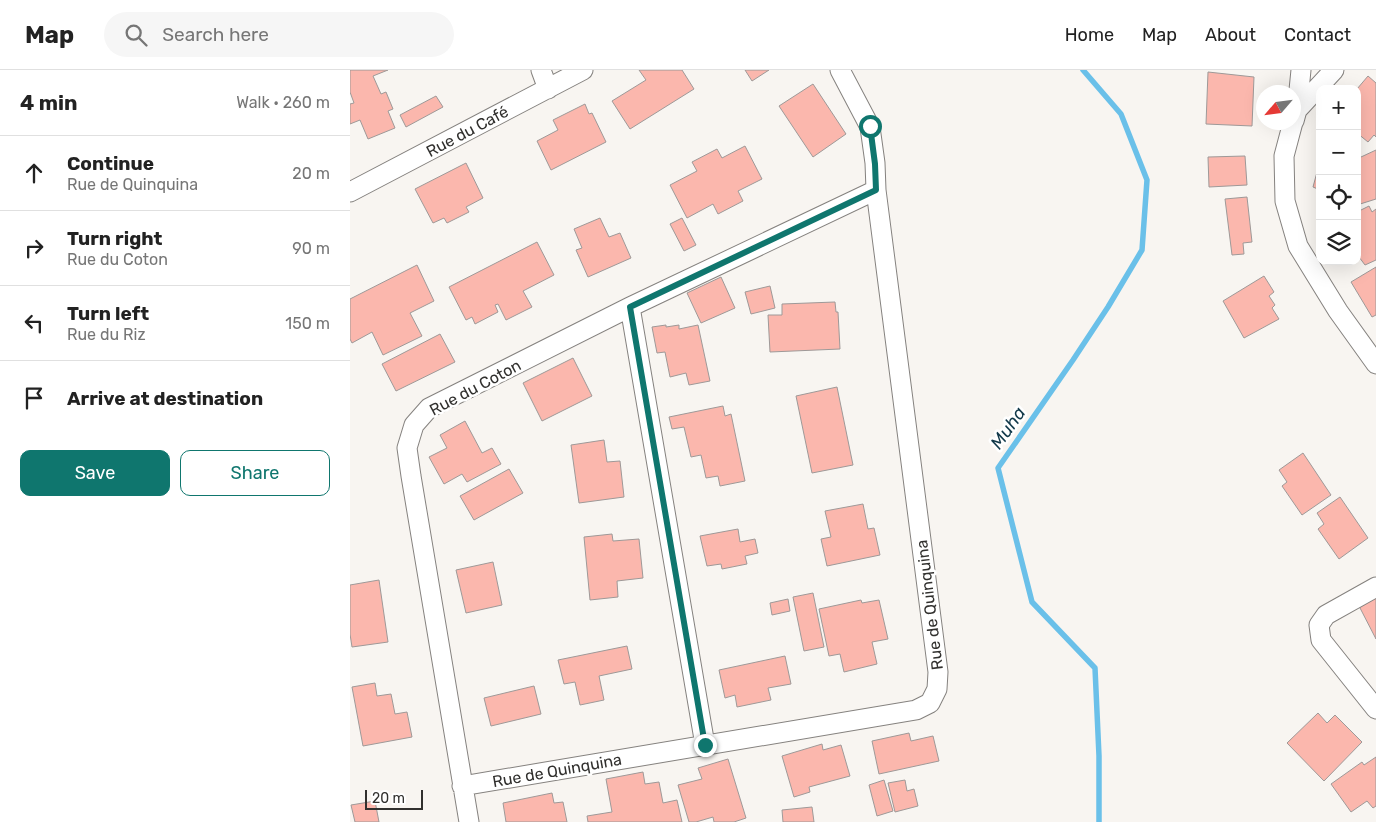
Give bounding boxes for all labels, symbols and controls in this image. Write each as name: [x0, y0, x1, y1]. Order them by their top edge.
search box: [104, 12, 454, 57]
text: Map: [25, 21, 74, 49]
icon: search: [122, 21, 150, 49]
text: Search here: [162, 23, 269, 46]
text: Home: [1065, 24, 1114, 46]
text: Map: [1142, 24, 1177, 46]
text: About: [1205, 24, 1256, 46]
text: Contact: [1284, 24, 1351, 46]
north arrow: [1256, 85, 1301, 130]
map controls: [1316, 85, 1361, 265]
button: +: [1316, 85, 1361, 130]
text: 4 min: [20, 90, 78, 115]
text: Walk · 260 m: [236, 93, 330, 112]
street label: Rue du Café: [423, 102, 512, 161]
route start: [859, 115, 882, 138]
button: −: [1316, 130, 1361, 175]
text: Continue: [67, 152, 154, 175]
icon: ahead: [20, 159, 48, 187]
text: 20 m: [292, 164, 330, 183]
text: Rue de Quinquina: [67, 175, 198, 194]
button: locate: [1316, 175, 1361, 220]
button: layers: [1316, 220, 1361, 265]
text: Turn right: [67, 227, 162, 250]
icon: right: [20, 234, 48, 262]
text: 90 m: [292, 239, 330, 258]
text: Rue du Coton: [67, 250, 168, 269]
text: Turn left: [67, 302, 149, 325]
icon: left: [20, 309, 48, 337]
text: 150 m: [285, 314, 330, 333]
text: Rue du Riz: [67, 325, 146, 344]
street label: Rue du Coton: [426, 355, 524, 420]
icon: arrive: [20, 384, 48, 412]
text: Arrive at destination: [67, 387, 263, 410]
water label: Muha: [986, 402, 1031, 453]
button: Save: [20, 450, 170, 496]
button: Share: [180, 450, 330, 496]
street label: Rue de Quinquina: [912, 539, 947, 671]
route end: [694, 734, 717, 757]
street label: Rue de Quinquina: [491, 750, 623, 791]
scale bar: [365, 787, 422, 810]
text: 20 m: [372, 790, 405, 807]

